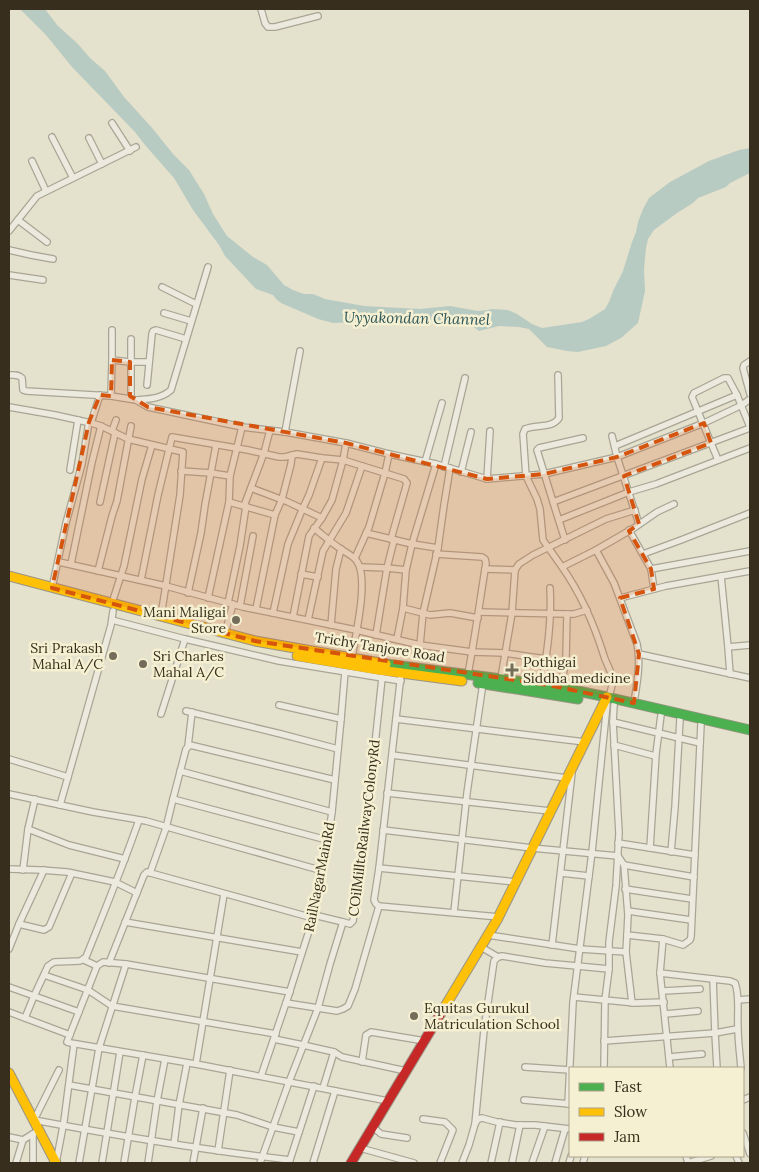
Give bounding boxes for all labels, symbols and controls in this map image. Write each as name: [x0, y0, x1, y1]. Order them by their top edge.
water label: Uyyakondan Channel: [344, 307, 491, 329]
place label: Mani Maligai Store: [143, 603, 226, 637]
marker: Mani Maligai Store: [230, 614, 242, 626]
street label: Trichy Tanjore Road: [314, 628, 446, 666]
place label: Sri Prakash Mahal A/C: [30, 639, 103, 673]
place label: Sri Charles Mahal A/C: [153, 647, 224, 681]
marker: Sri Prakash Mahal A/C: [107, 650, 119, 662]
place label: Pothigai Siddha medicine: [523, 653, 631, 687]
marker: Sri Charles Mahal A/C: [137, 658, 149, 670]
marker: Pothigai Siddha medicine: [505, 663, 519, 677]
street label: COilMilltoRailwayColonyRd: [344, 739, 384, 917]
street label: RailNagarMainRd: [300, 820, 338, 934]
place label: Equitas Gurukul Matriculation School: [424, 999, 560, 1033]
marker: Equitas Gurukul Matriculation School: [408, 1010, 420, 1022]
legend: [569, 1067, 744, 1157]
text: Fast: [614, 1077, 642, 1096]
text: Slow: [614, 1102, 647, 1121]
text: Jam: [613, 1127, 641, 1146]

